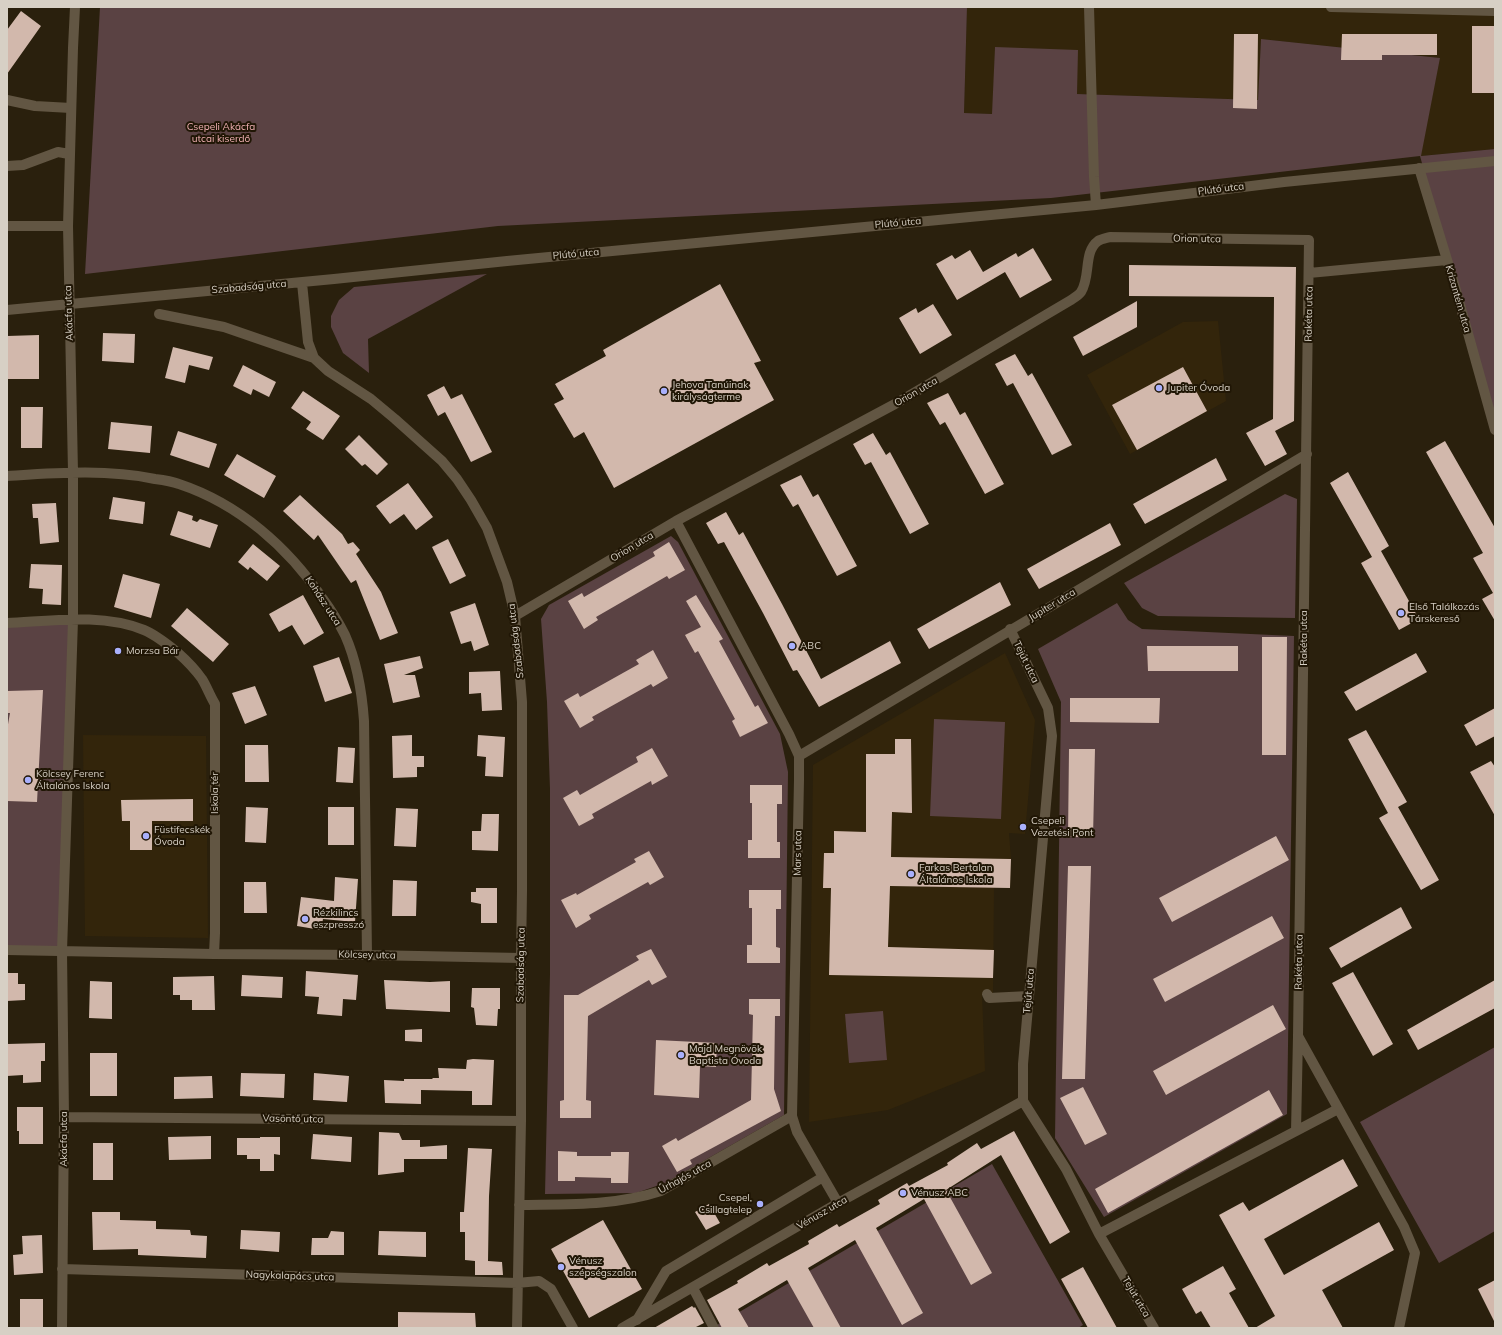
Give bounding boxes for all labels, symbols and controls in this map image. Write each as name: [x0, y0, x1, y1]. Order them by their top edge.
park label: Csepeli Akácfa utcai kiserdő: [187, 121, 255, 144]
street label: Plútó utca: [1197, 180, 1245, 198]
street label: Plútó utca: [874, 215, 922, 231]
street label: Orion utca: [1173, 233, 1221, 245]
street label: Plútó utca: [552, 246, 600, 262]
street label: Krizantém utca: [1443, 264, 1473, 334]
street label: Szabadság utca: [211, 278, 287, 296]
street label: Akácfa utca: [62, 285, 76, 341]
street label: Rakéta utca: [1303, 286, 1315, 342]
street label: Orion utca: [892, 375, 940, 409]
place label: Jehova Tanúinak királyságterme: [672, 379, 748, 402]
place label: Jupiter Óvoda: [1167, 382, 1230, 394]
marker: Jupiter Óvoda: [1154, 383, 1164, 393]
marker: Jehova Tanúinak királyságterme: [659, 386, 669, 396]
street label: Orion utca: [608, 529, 656, 565]
street label: Kohász utca: [303, 574, 343, 628]
street label: Jupiter utca: [1026, 586, 1078, 624]
place label: Első Találkozás Társkereső: [1409, 601, 1479, 624]
street label: Szabadság utca: [505, 603, 527, 679]
marker: Első Találkozás Társkereső: [1396, 608, 1406, 618]
street label: Rakéta utca: [1298, 610, 1310, 666]
street label: Tejút utca: [1011, 639, 1041, 685]
place label: ABC: [800, 640, 821, 652]
marker: ABC: [787, 641, 797, 651]
place label: Morzsa Bár: [126, 645, 179, 657]
marker: Morzsa Bár: [113, 646, 123, 656]
place label: Kölcsey Ferenc Általános Iskola: [36, 768, 109, 792]
street label: Iskola tér: [209, 772, 221, 814]
marker: Kölcsey Ferenc Általános Iskola: [23, 775, 33, 785]
place label: Csepeli Vezetési Pont: [1031, 815, 1094, 838]
marker: Csepeli Vezetési Pont: [1018, 822, 1028, 832]
place label: Füstifecskék Óvoda: [154, 824, 210, 848]
street label: Mars utca: [792, 830, 804, 876]
marker: Füstifecskék Óvoda: [141, 831, 151, 841]
place label: Farkas Bertalan Általános Iskola: [919, 862, 993, 886]
marker: Farkas Bertalan Általános Iskola: [906, 869, 916, 879]
place label: Rézkilincs eszpresszó: [313, 907, 364, 930]
marker: Rézkilincs eszpresszó: [300, 914, 310, 924]
street label: Szabadság utca: [514, 927, 528, 1003]
street label: Rakéta utca: [1293, 934, 1305, 990]
street label: Kölcsey utca: [338, 948, 396, 962]
street label: Tejút utca: [1021, 968, 1037, 1014]
place label: Majd Megnövök Baptista Óvoda: [689, 1043, 762, 1066]
marker: Majd Megnövök Baptista Óvoda: [676, 1050, 686, 1060]
street label: Akácfa utca: [58, 1111, 70, 1167]
street label: Vasöntő utca: [262, 1112, 324, 1126]
street label: Űrhajós utca: [656, 1158, 714, 1196]
place label: Vénusz ABC: [911, 1187, 968, 1199]
marker: Vénusz ABC: [898, 1188, 908, 1198]
place label: Csepel, Csillagtelep: [698, 1192, 752, 1216]
street label: Vénusz utca: [795, 1194, 849, 1232]
marker: Csepel, Csillagtelep: [755, 1199, 765, 1209]
place label: Vénusz szépségszalon: [569, 1255, 637, 1278]
marker: Vénusz szépségszalon: [556, 1262, 566, 1272]
street label: Nagykalapács utca: [245, 1268, 335, 1284]
street label: Tejút utca: [1120, 1274, 1152, 1320]

